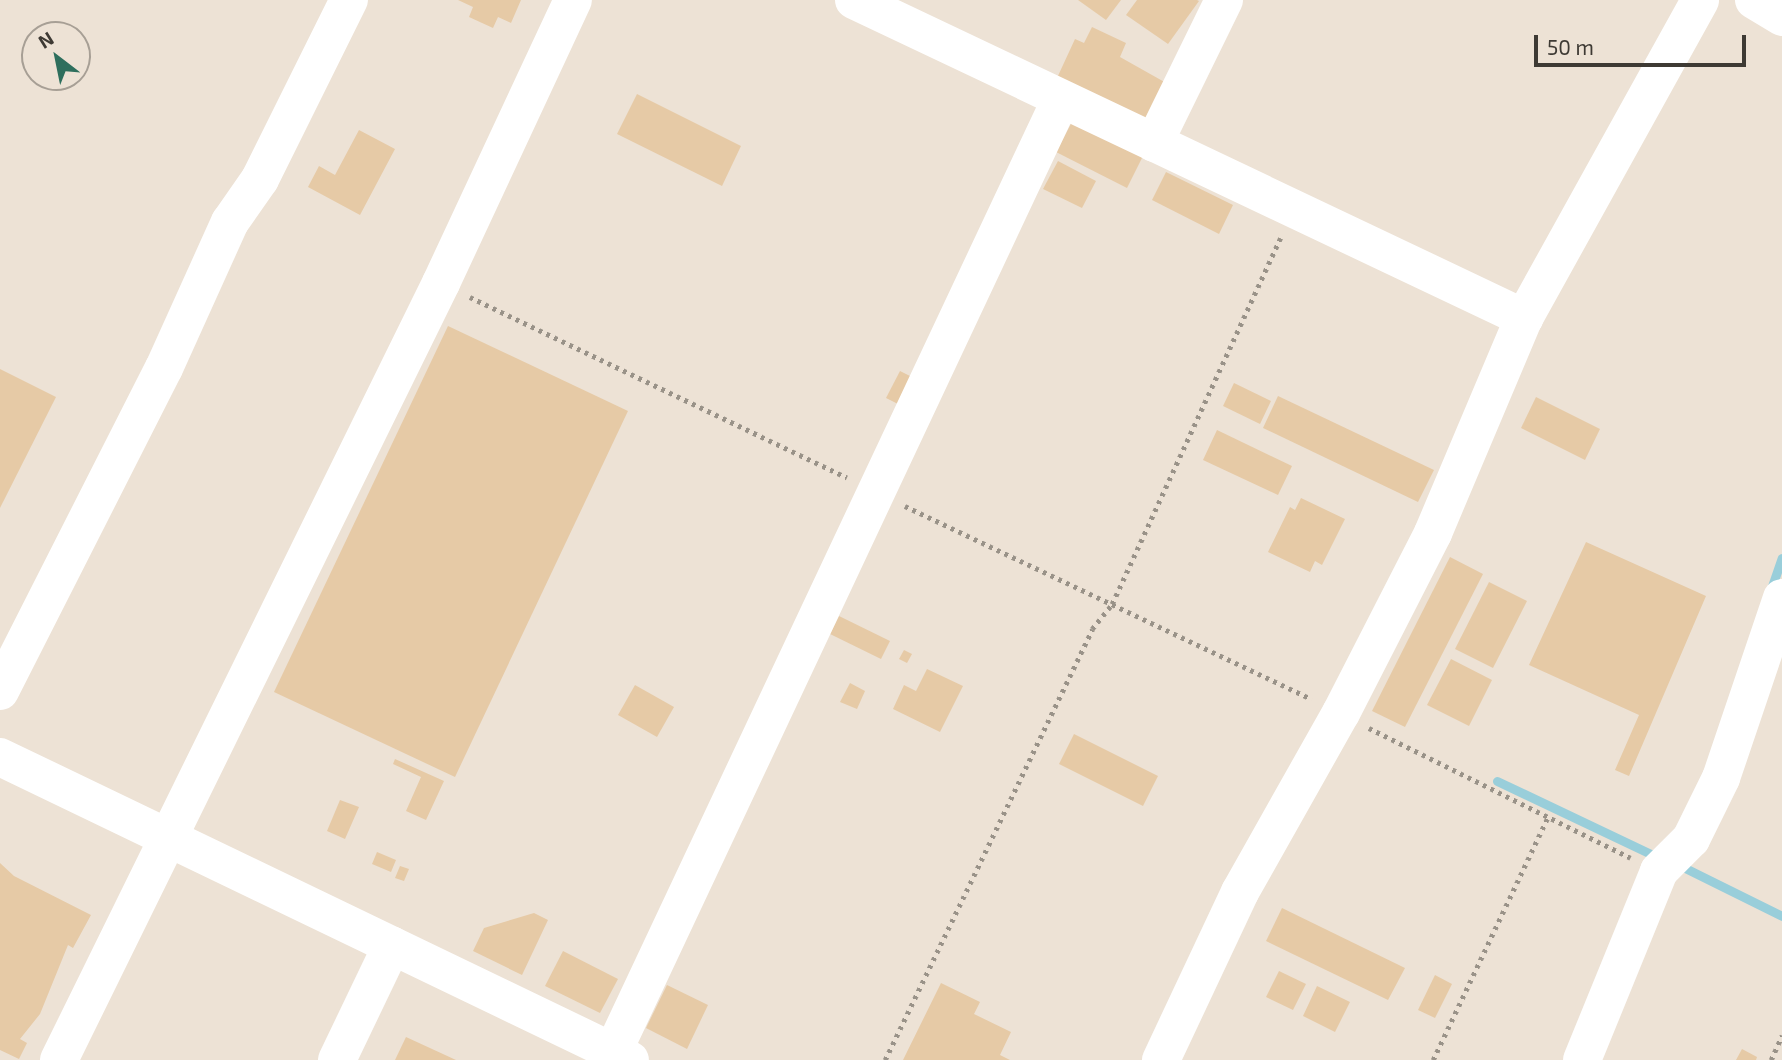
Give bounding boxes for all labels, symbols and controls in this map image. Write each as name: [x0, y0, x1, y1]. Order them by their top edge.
north arrow: [21, 21, 91, 91]
scale bar: [1537, 21, 1749, 65]
text: N: [34, 26, 58, 53]
text: 50 m: [1547, 34, 1594, 59]

